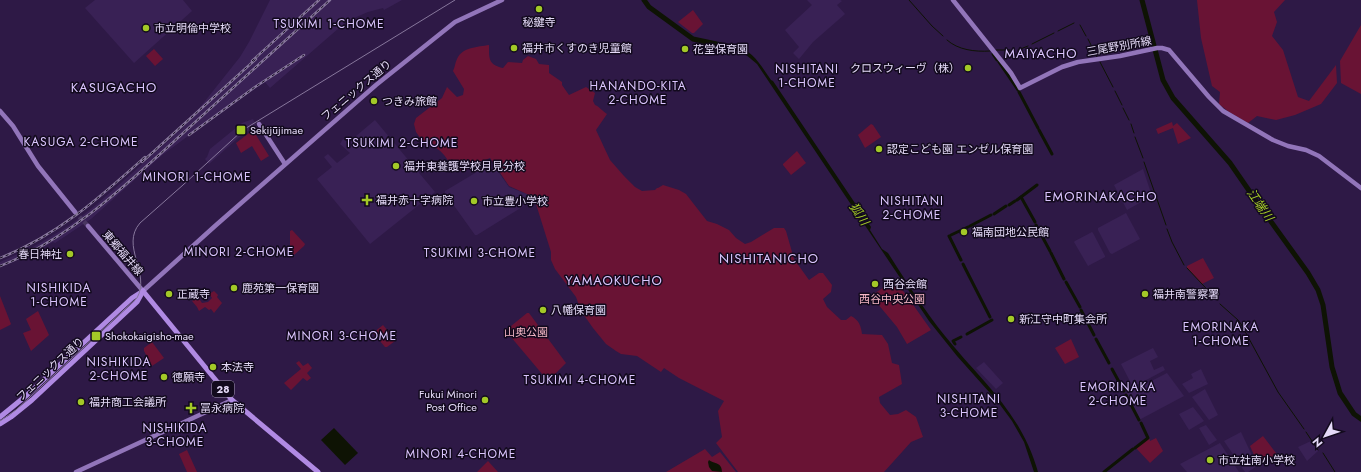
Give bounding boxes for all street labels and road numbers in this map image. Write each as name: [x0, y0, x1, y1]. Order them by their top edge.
street label: 三尾野別所線: [1085, 32, 1153, 60]
street label: フェニックス通り: [317, 56, 395, 124]
street label: 東郷福井線: [99, 227, 147, 279]
street label: フェニックス通り: [12, 333, 88, 405]
road number: 28: [212, 381, 234, 397]

